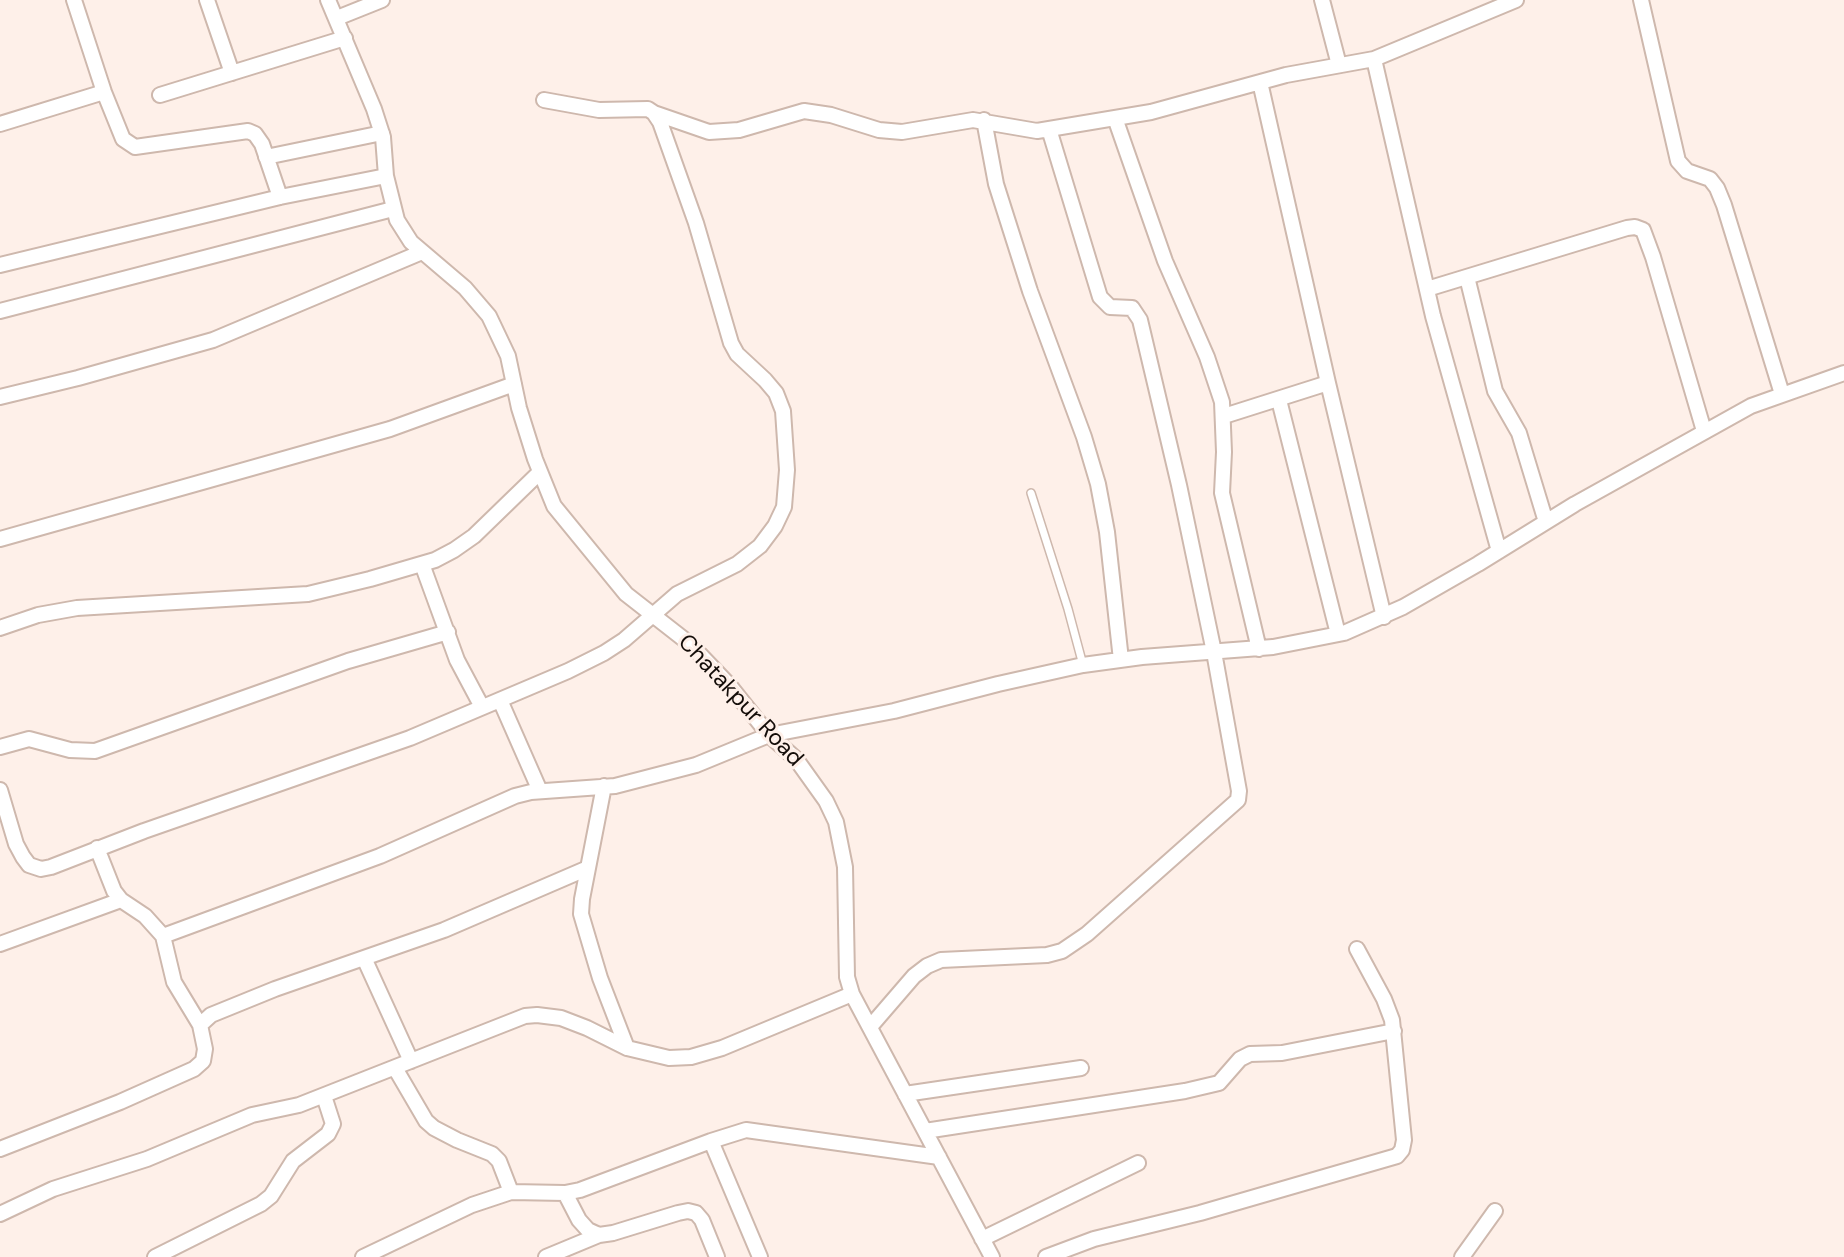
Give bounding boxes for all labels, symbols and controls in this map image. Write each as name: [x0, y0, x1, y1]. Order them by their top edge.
street label: Chatakpur Road: [672, 629, 808, 773]

